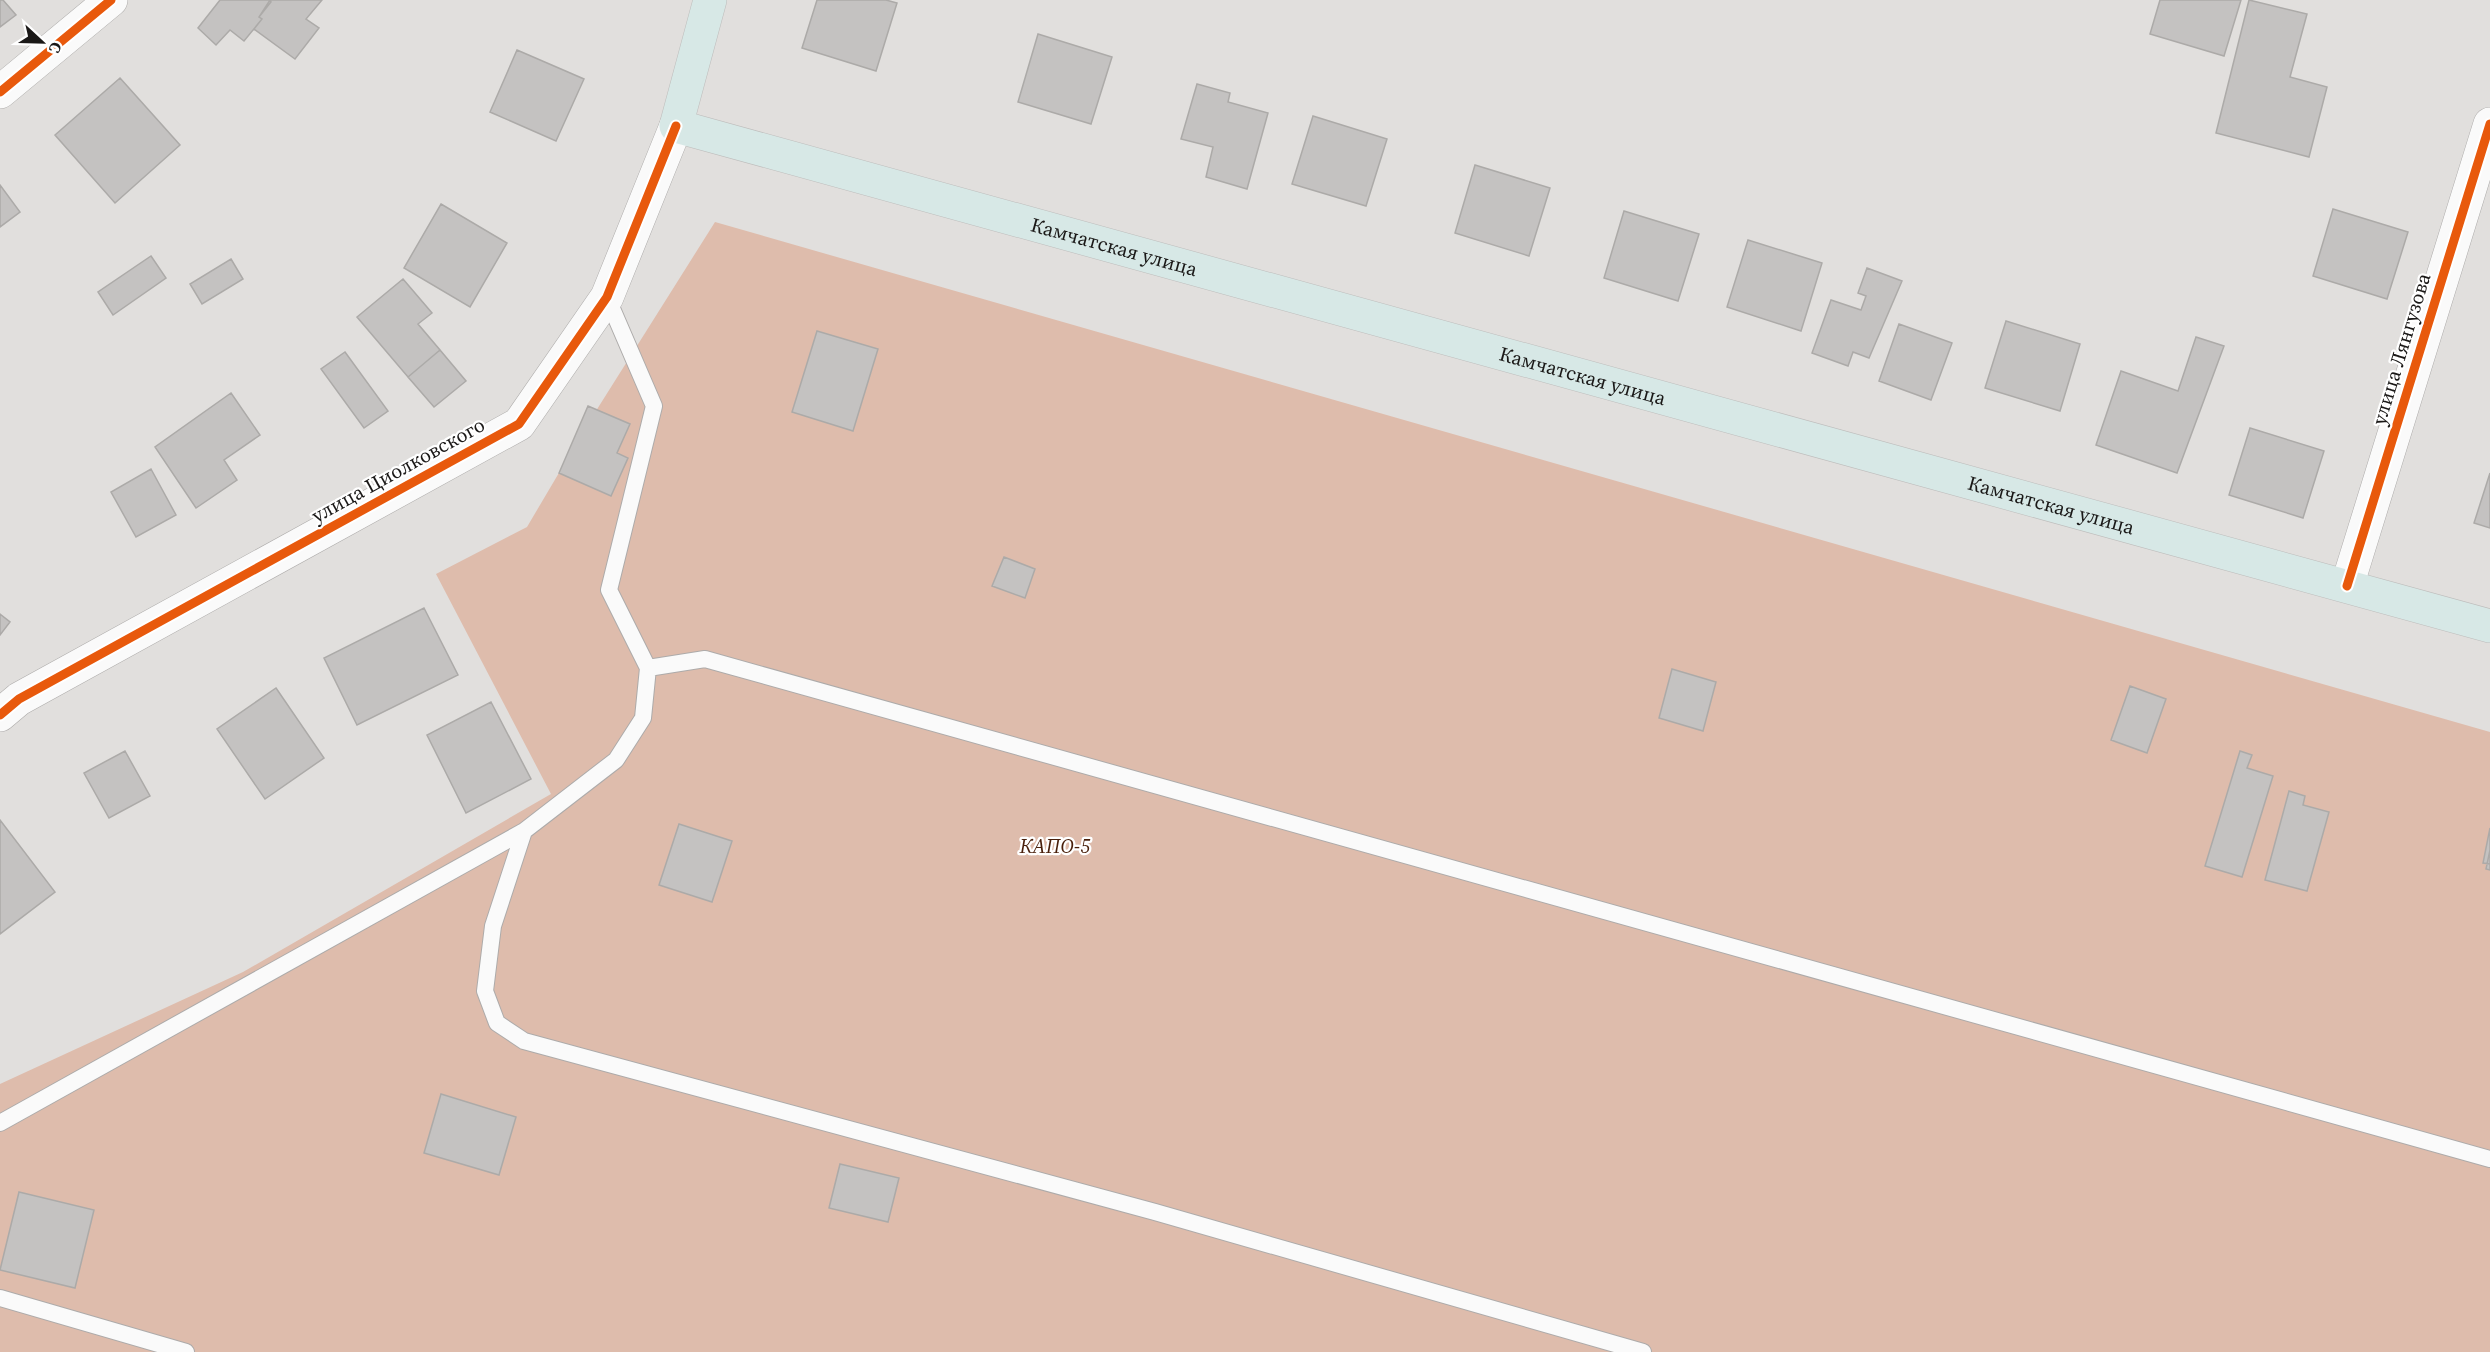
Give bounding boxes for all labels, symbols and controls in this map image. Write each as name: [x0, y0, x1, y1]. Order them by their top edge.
north arrow: [12, 12, 72, 72]
text: С: [44, 39, 68, 56]
street label: Камчатская улица: [1028, 210, 1201, 283]
street label: улица Лянгузова: [2365, 269, 2438, 428]
street label: Камчатская улица: [1496, 340, 1670, 412]
street label: улица Циолковского: [306, 411, 490, 529]
street label: Камчатская улица: [1965, 469, 2139, 542]
park label: КАПО-5: [1018, 832, 1091, 860]

